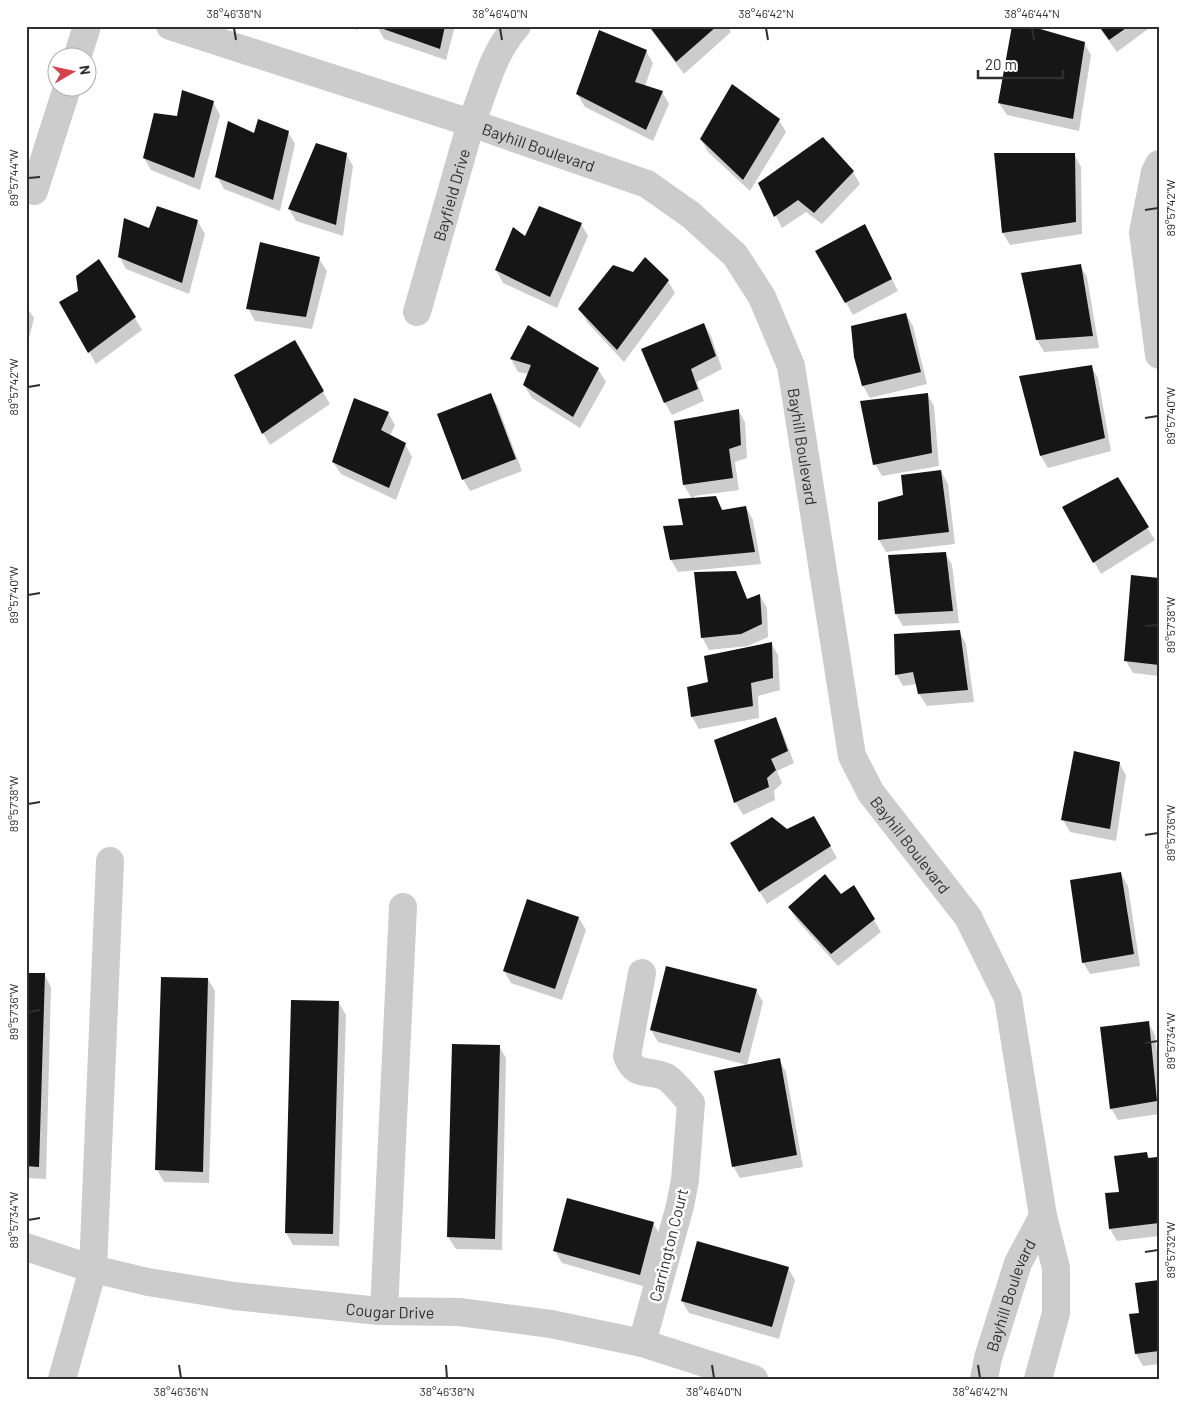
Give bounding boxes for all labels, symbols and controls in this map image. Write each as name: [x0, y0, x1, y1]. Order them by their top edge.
text: 38°46'38"N: [206, 6, 262, 20]
text: 38°46'40"N: [472, 6, 528, 20]
text: 38°46'42"N: [738, 6, 794, 20]
text: 38°46'44"N: [1004, 6, 1060, 20]
north arrow: [48, 48, 98, 98]
scale bar: [978, 48, 1062, 80]
text: 20 m: [985, 55, 1017, 73]
text: N: [76, 64, 94, 76]
street label: Bayhill Boulevard: [480, 118, 598, 175]
street label: Bayfield Drive: [428, 146, 473, 243]
text: 89°57'44"W: [6, 149, 20, 207]
text: 89°57'42"W: [1163, 179, 1177, 237]
text: 89°57'42"W: [6, 358, 20, 416]
street label: Bayhill Boulevard: [785, 387, 822, 506]
text: 89°57'40"W: [1163, 387, 1177, 445]
text: 89°57'40"W: [6, 566, 20, 624]
text: 89°57'38"W: [1163, 596, 1177, 653]
text: 89°57'38"W: [6, 775, 20, 832]
street label: Bayhill Boulevard: [867, 792, 955, 897]
text: 89°57'36"W: [1163, 804, 1177, 861]
text: 89°57'36"W: [6, 983, 20, 1040]
text: 89°57'34"W: [1163, 1012, 1177, 1069]
street label: Carrington Court: [645, 1187, 691, 1303]
text: 89°57'34"W: [6, 1191, 20, 1248]
text: 89°57'32"W: [1163, 1221, 1177, 1278]
street label: Bayhill Boulevard: [981, 1235, 1039, 1354]
street label: Cougar Drive: [345, 1298, 434, 1321]
text: 38°46'36"N: [153, 1384, 209, 1398]
text: 38°46'38"N: [419, 1384, 475, 1398]
text: 38°46'40"N: [686, 1384, 742, 1398]
text: 38°46'42"N: [952, 1384, 1008, 1398]

